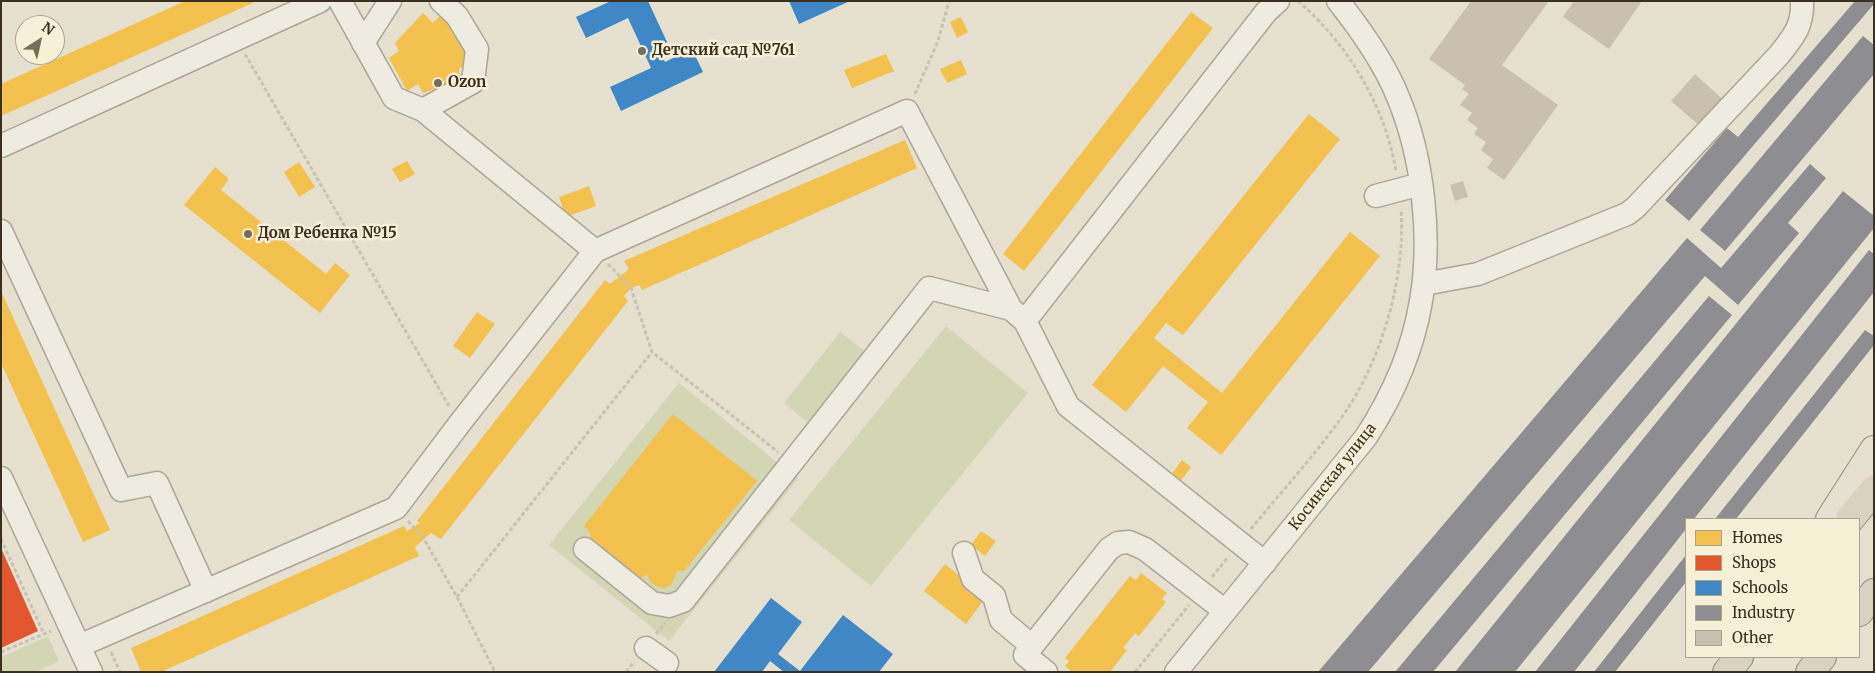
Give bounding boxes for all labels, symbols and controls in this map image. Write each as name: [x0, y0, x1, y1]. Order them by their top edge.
north arrow: [15, 15, 65, 65]
text: N: [38, 18, 58, 39]
place label: Детский сад №761: [652, 42, 795, 60]
marker: Детский сад №761: [636, 45, 648, 57]
place label: Ozon: [448, 74, 486, 92]
marker: Ozon: [432, 77, 444, 89]
place label: Дом Ребенка №15: [258, 225, 397, 243]
marker: Дом Ребенка №15: [242, 228, 254, 240]
street label: Косинская улица: [1286, 420, 1380, 534]
legend: [1685, 518, 1860, 658]
text: Homes: [1732, 528, 1783, 547]
text: Shops: [1732, 553, 1776, 572]
text: Schools: [1732, 578, 1788, 597]
text: Industry: [1732, 603, 1795, 622]
text: Other: [1732, 628, 1773, 647]

